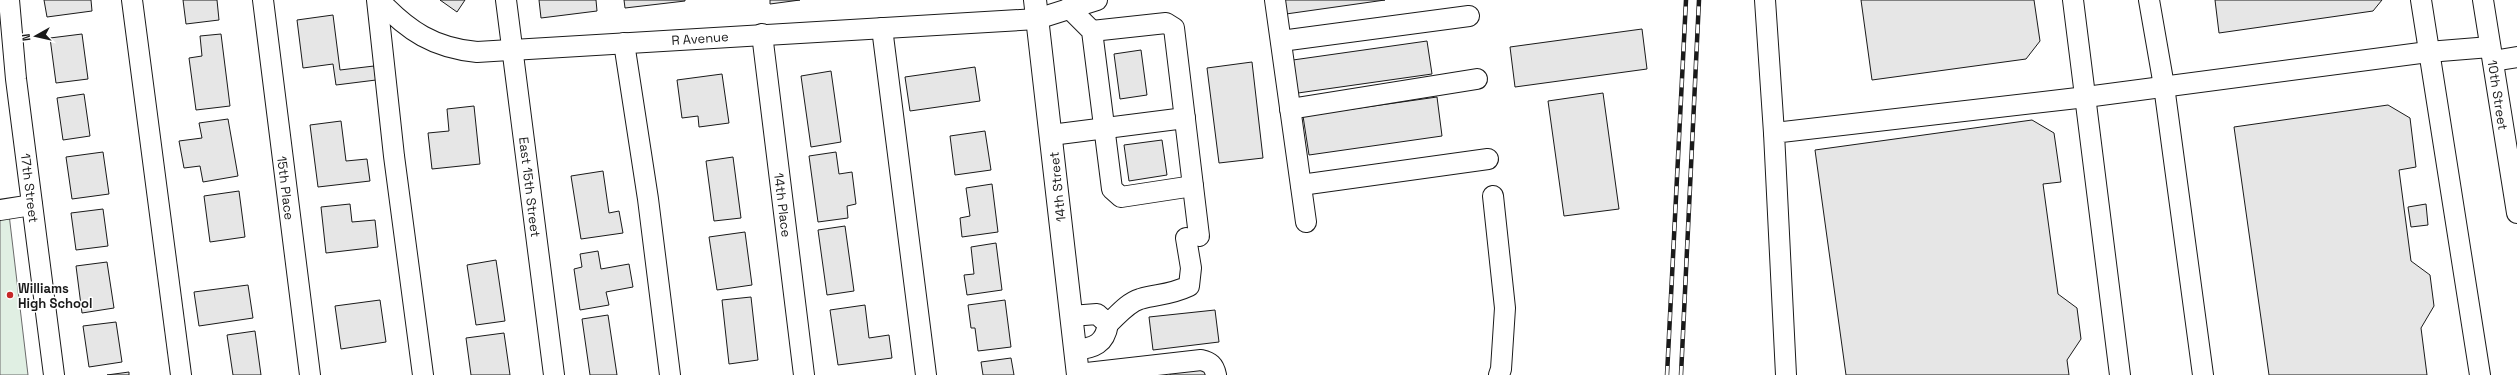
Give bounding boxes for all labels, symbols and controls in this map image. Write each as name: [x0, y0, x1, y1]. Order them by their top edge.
north arrow: [16, 16, 56, 56]
street label: R Avenue: [671, 28, 729, 49]
text: N: [19, 33, 34, 42]
street label: 10th Street: [2484, 59, 2511, 131]
street label: East 15th Street: [515, 136, 544, 238]
street label: 14th Street: [1045, 151, 1070, 223]
street label: 17th Street: [17, 152, 42, 224]
street label: 15th Place: [273, 155, 298, 221]
street label: 14th Place: [770, 172, 795, 238]
place label: Williams High School: [18, 280, 92, 312]
marker: Williams High School: [5, 290, 15, 300]

